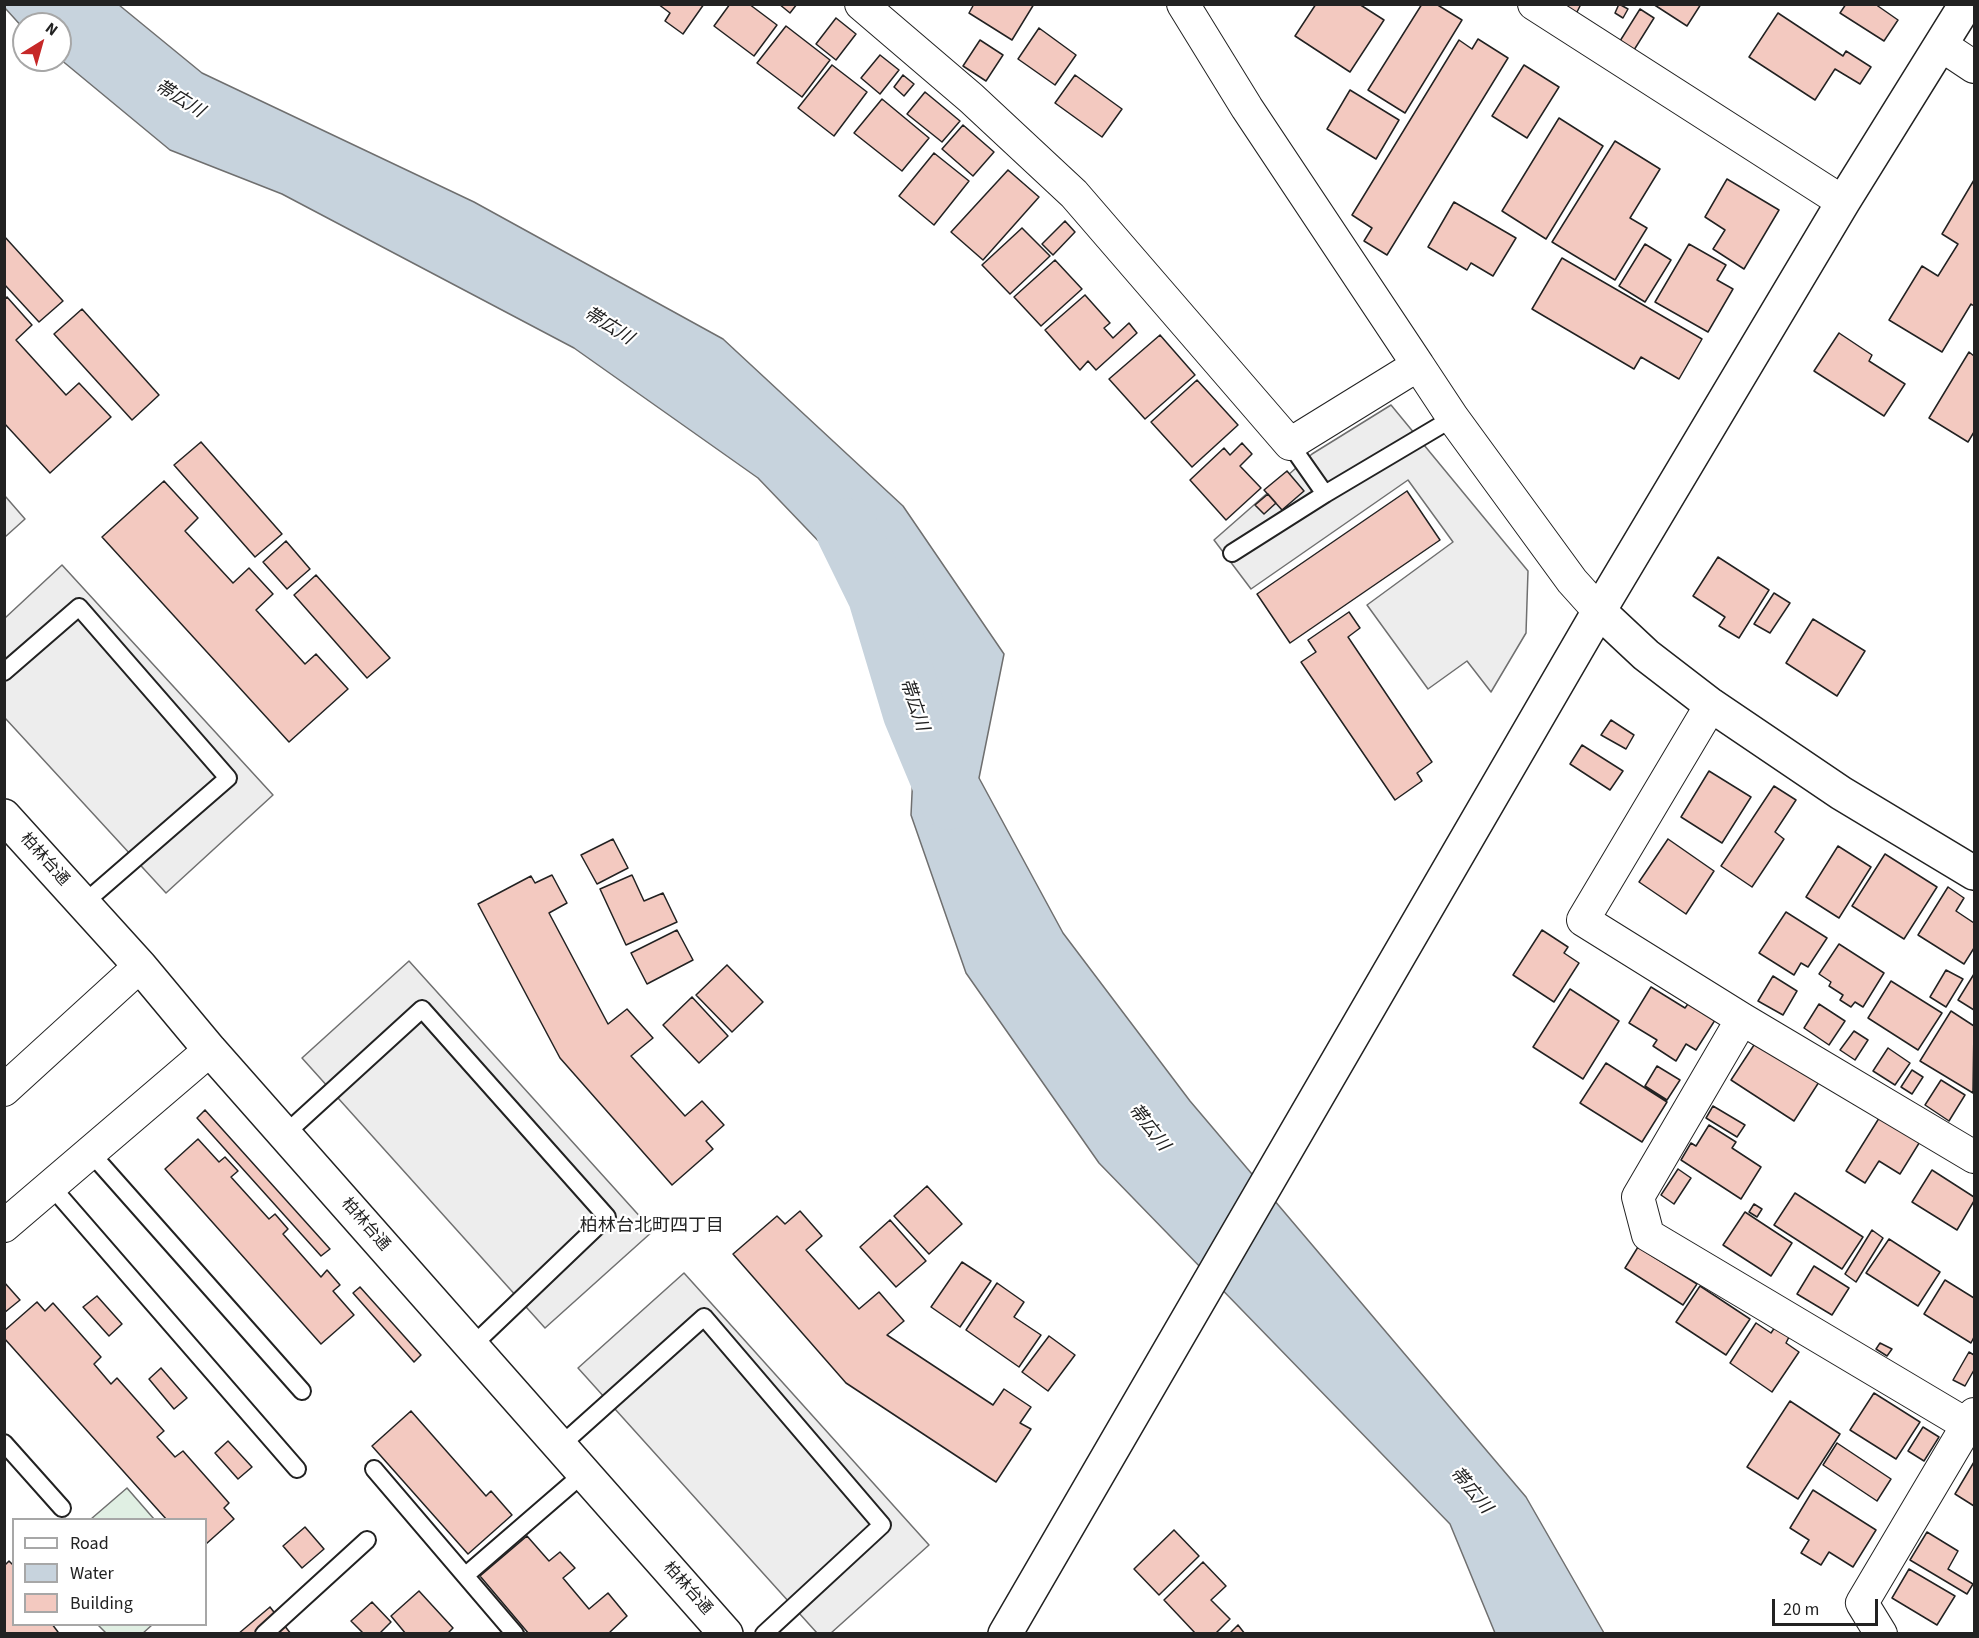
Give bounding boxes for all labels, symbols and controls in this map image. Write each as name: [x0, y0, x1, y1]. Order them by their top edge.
north arrow: [12, 12, 72, 72]
text: N: [41, 17, 62, 41]
water label: 帯広川: [150, 77, 208, 123]
water label: 帯広川: [579, 304, 637, 350]
water label: 帯広川: [894, 676, 932, 734]
street label: 柏林台通: [15, 830, 73, 890]
water label: 帯広川: [1123, 1100, 1173, 1156]
street label: 柏林台通: [337, 1195, 393, 1255]
district label: 柏林台北町四丁目: [580, 1216, 724, 1238]
water label: 帯広川: [1444, 1463, 1496, 1519]
legend: [12, 1518, 207, 1626]
text: Road: [70, 1531, 109, 1556]
street label: 柏林台通: [658, 1559, 716, 1619]
text: Water: [70, 1561, 114, 1586]
scale bar: [1775, 1587, 1882, 1625]
text: Building: [70, 1591, 133, 1616]
text: 20 m: [1783, 1597, 1819, 1622]

